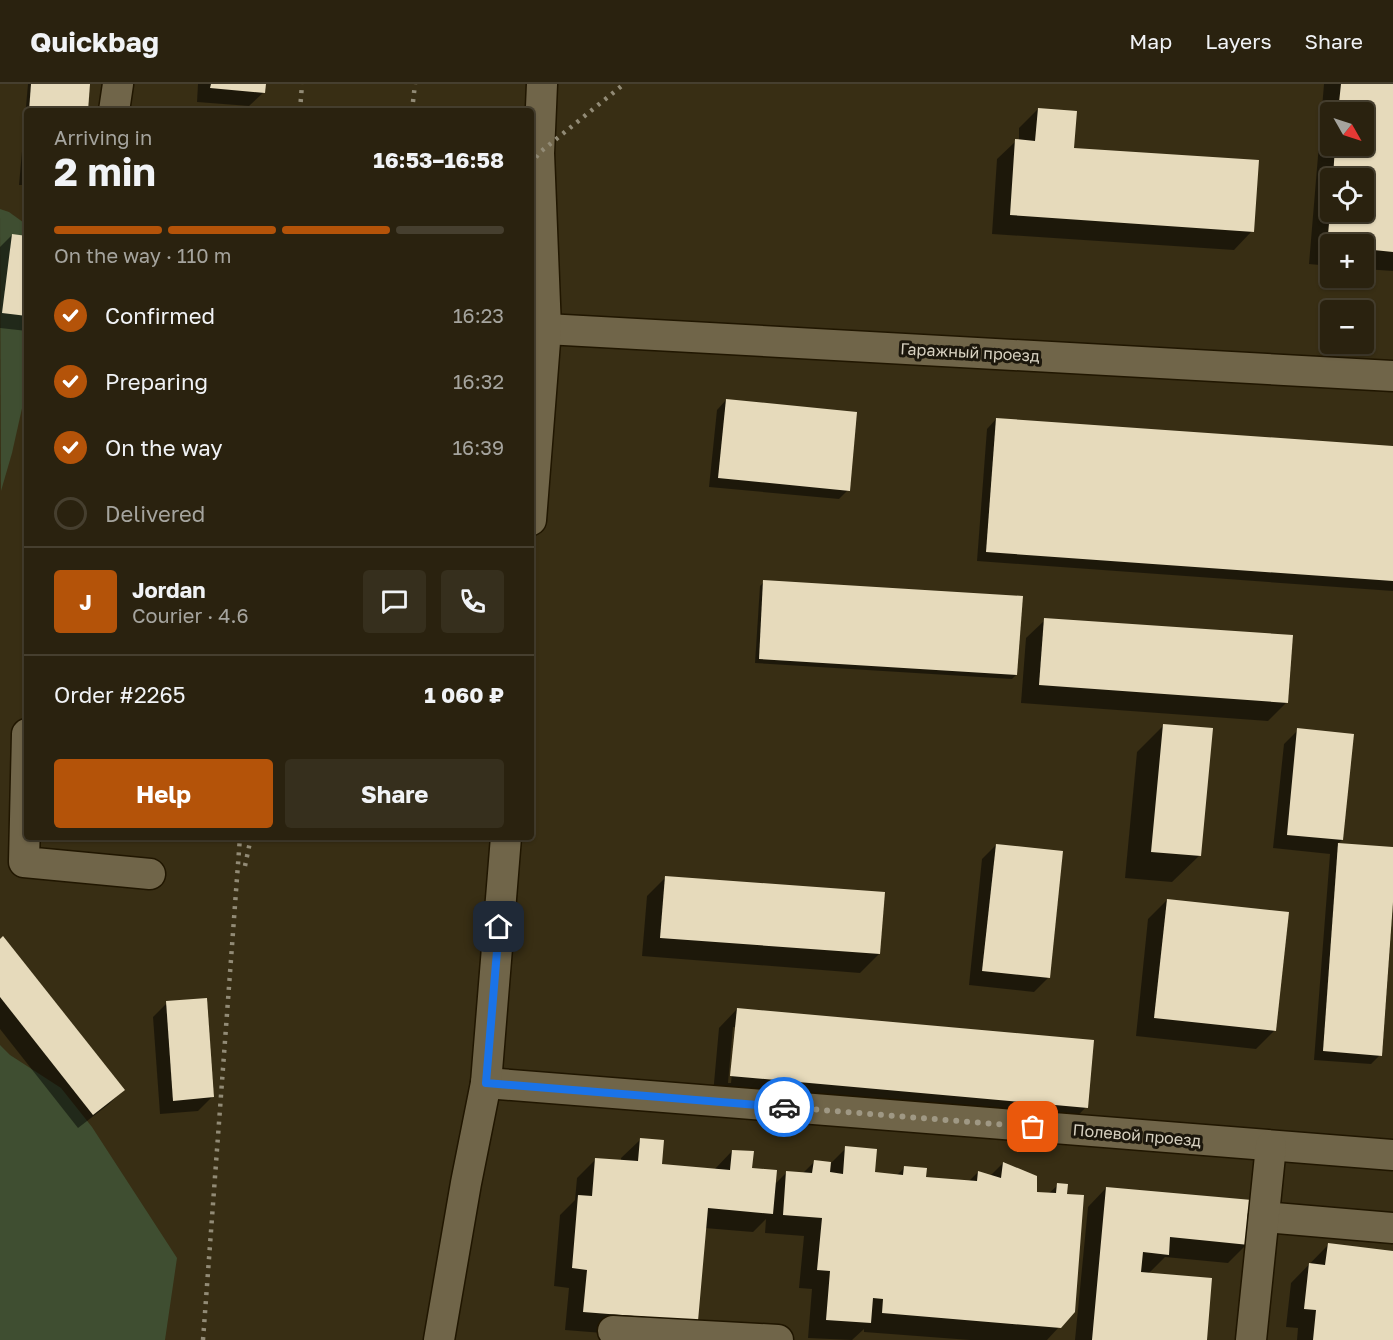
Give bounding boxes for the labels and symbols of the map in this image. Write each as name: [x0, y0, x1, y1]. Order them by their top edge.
north arrow: [1320, 102, 1374, 156]
street label: Гаражный проезд: [900, 338, 1041, 366]
pin: [473, 901, 524, 952]
courier: [754, 1077, 814, 1137]
pin: [1007, 1101, 1058, 1152]
street label: Полевой проезд: [1072, 1119, 1202, 1151]

